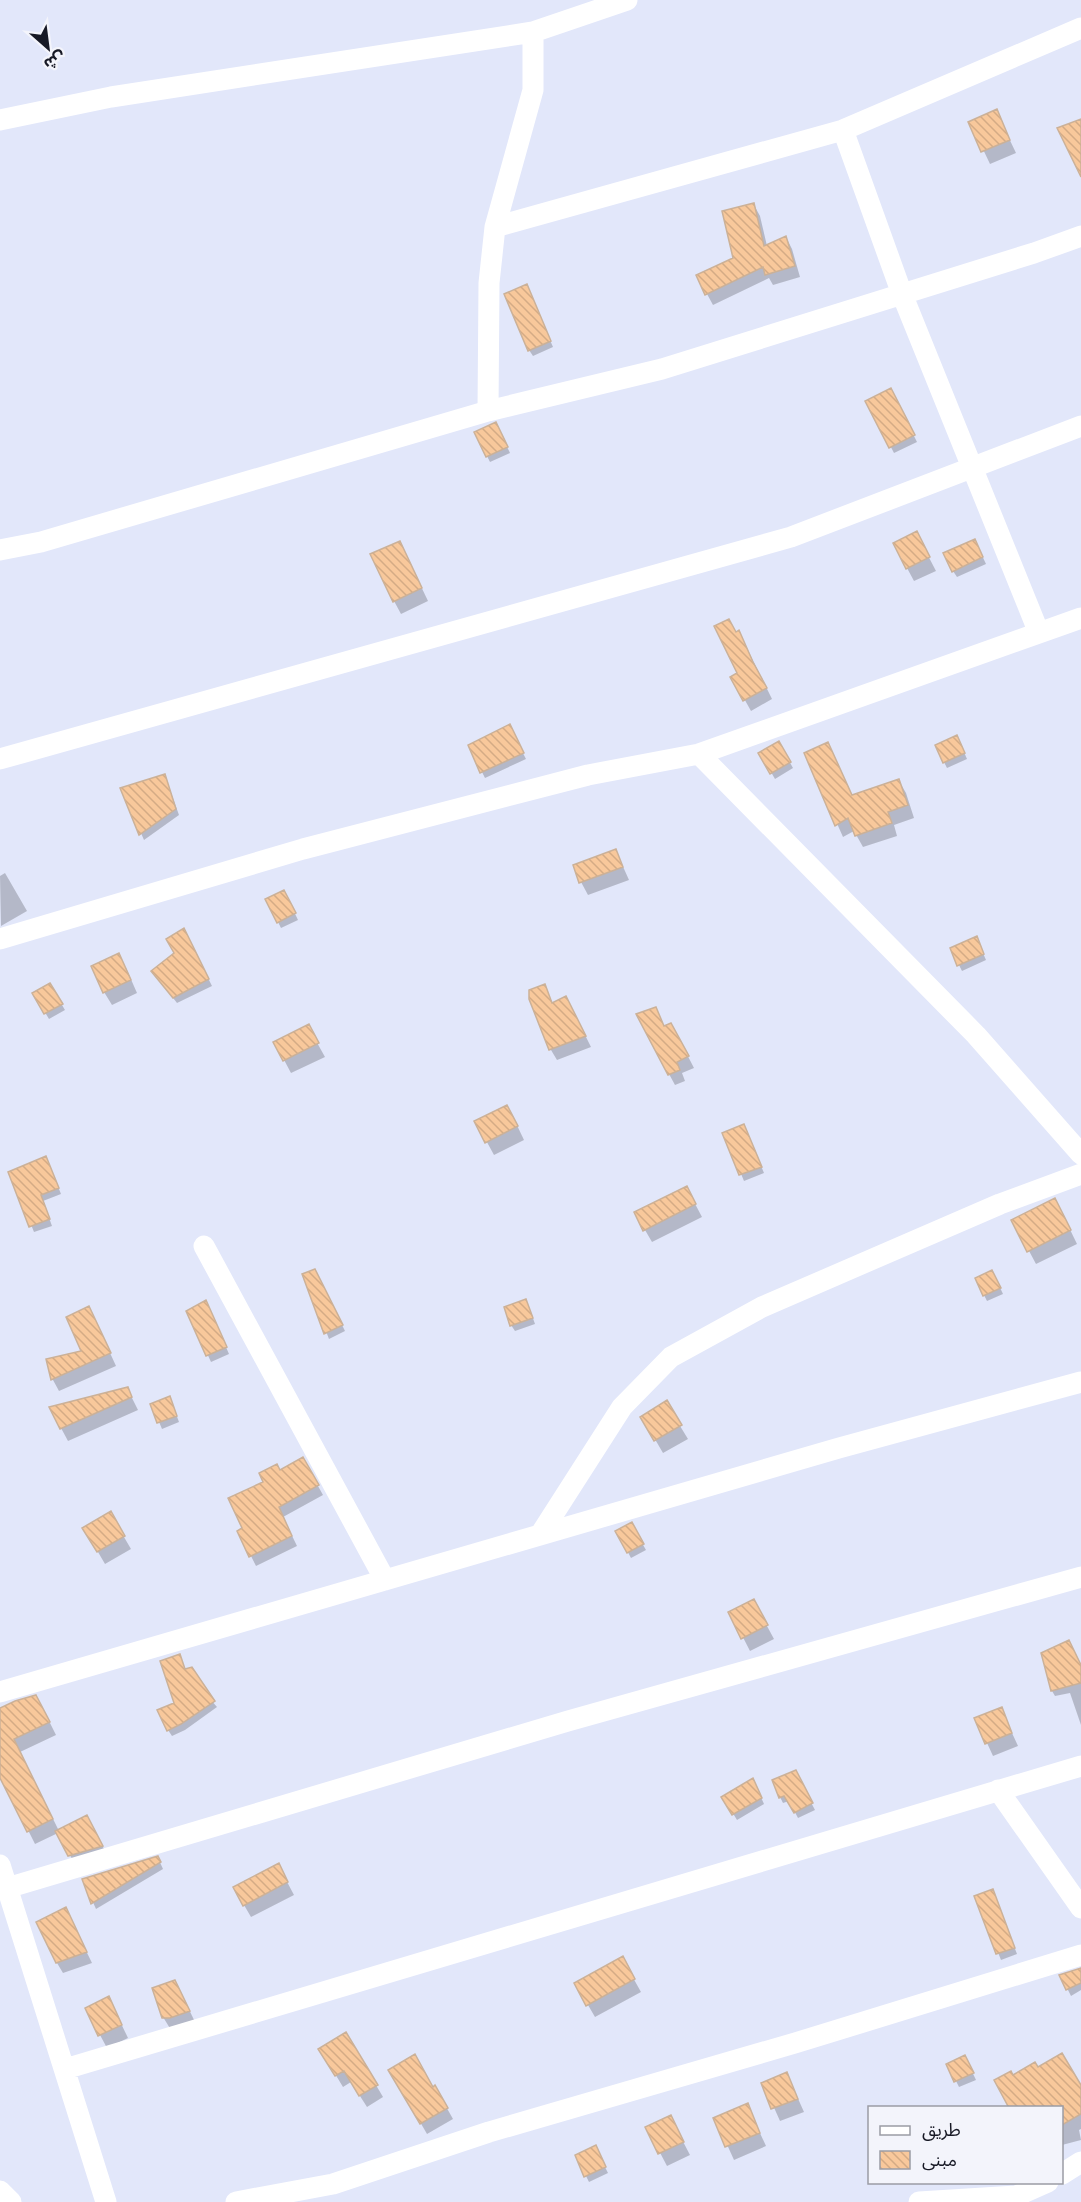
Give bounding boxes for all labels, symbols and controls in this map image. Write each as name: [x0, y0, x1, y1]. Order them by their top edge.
north arrow: [18, 18, 78, 78]
text: ش: [40, 46, 70, 77]
legend: [868, 2106, 1063, 2184]
text: طريق: [922, 2116, 961, 2143]
text: مبنى: [922, 2146, 957, 2173]

